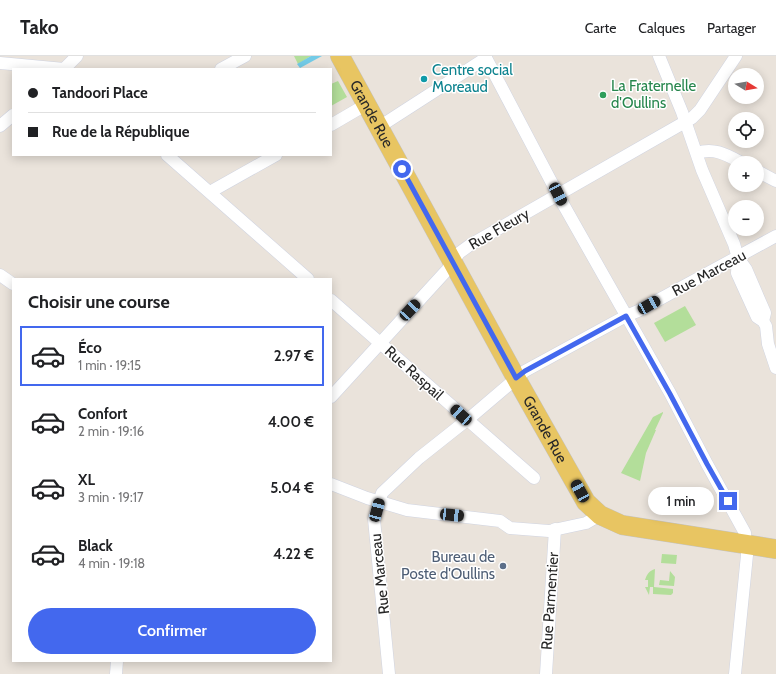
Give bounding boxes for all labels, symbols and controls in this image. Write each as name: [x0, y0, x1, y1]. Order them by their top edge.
text: Tako: [20, 16, 59, 39]
text: Carte: [585, 19, 616, 37]
text: Calques: [638, 19, 685, 37]
text: Partager: [707, 19, 756, 37]
place label: Centre social Moreaud: [432, 61, 513, 96]
north arrow: [728, 68, 764, 104]
map controls: [728, 68, 764, 236]
marker: Centre social Moreaud: [419, 74, 429, 84]
street label: Grande Rue: [346, 77, 397, 151]
place label: La Fraternelle d'Oullins: [611, 77, 696, 112]
text: Tandoori Place: [52, 84, 148, 102]
marker: La Fraternelle d'Oullins: [598, 90, 608, 100]
button: locate: [728, 112, 764, 148]
text: Rue de la République: [52, 123, 189, 141]
button: +: [728, 156, 764, 192]
route start: [393, 160, 411, 178]
car: [547, 181, 569, 207]
button: −: [728, 200, 764, 236]
street label: Rue Fleury: [466, 204, 533, 254]
street label: Rue Marceau: [669, 246, 749, 300]
text: Choisir une course: [28, 291, 170, 313]
car: [636, 294, 662, 316]
car: [397, 297, 423, 323]
icon: car: [30, 338, 66, 374]
text: Éco: [78, 339, 102, 357]
street label: Rue Raspail: [381, 342, 447, 404]
text: 2.97 €: [274, 347, 314, 365]
text: 1 min · 19:15: [78, 357, 141, 373]
street label: Grande Rue: [519, 393, 571, 466]
car: [448, 403, 474, 427]
icon: car: [30, 404, 66, 440]
text: Confort: [78, 405, 127, 423]
text: 4.00 €: [268, 413, 314, 431]
text: 2 min · 19:16: [78, 423, 144, 439]
icon: car: [30, 470, 66, 506]
text: XL: [78, 471, 95, 489]
car: [569, 478, 591, 504]
text: 5.04 €: [270, 479, 314, 497]
callout: 1 min: [648, 487, 714, 515]
text: 3 min · 19:17: [78, 489, 143, 505]
route end: [719, 492, 737, 510]
text: 1 min: [666, 493, 696, 509]
car: [368, 497, 386, 523]
car: [439, 508, 465, 522]
street label: Rue Marceau: [367, 533, 393, 615]
icon: car: [30, 536, 66, 572]
text: Black: [78, 537, 113, 555]
text: 4.22 €: [273, 545, 314, 563]
place label: Bureau de Poste d'Oullins: [401, 548, 495, 583]
street label: Rue Parmentier: [538, 551, 562, 650]
text: 4 min · 19:18: [78, 555, 145, 571]
marker: Bureau de Poste d'Oullins: [498, 561, 508, 571]
button: Confirmer: [28, 608, 316, 654]

